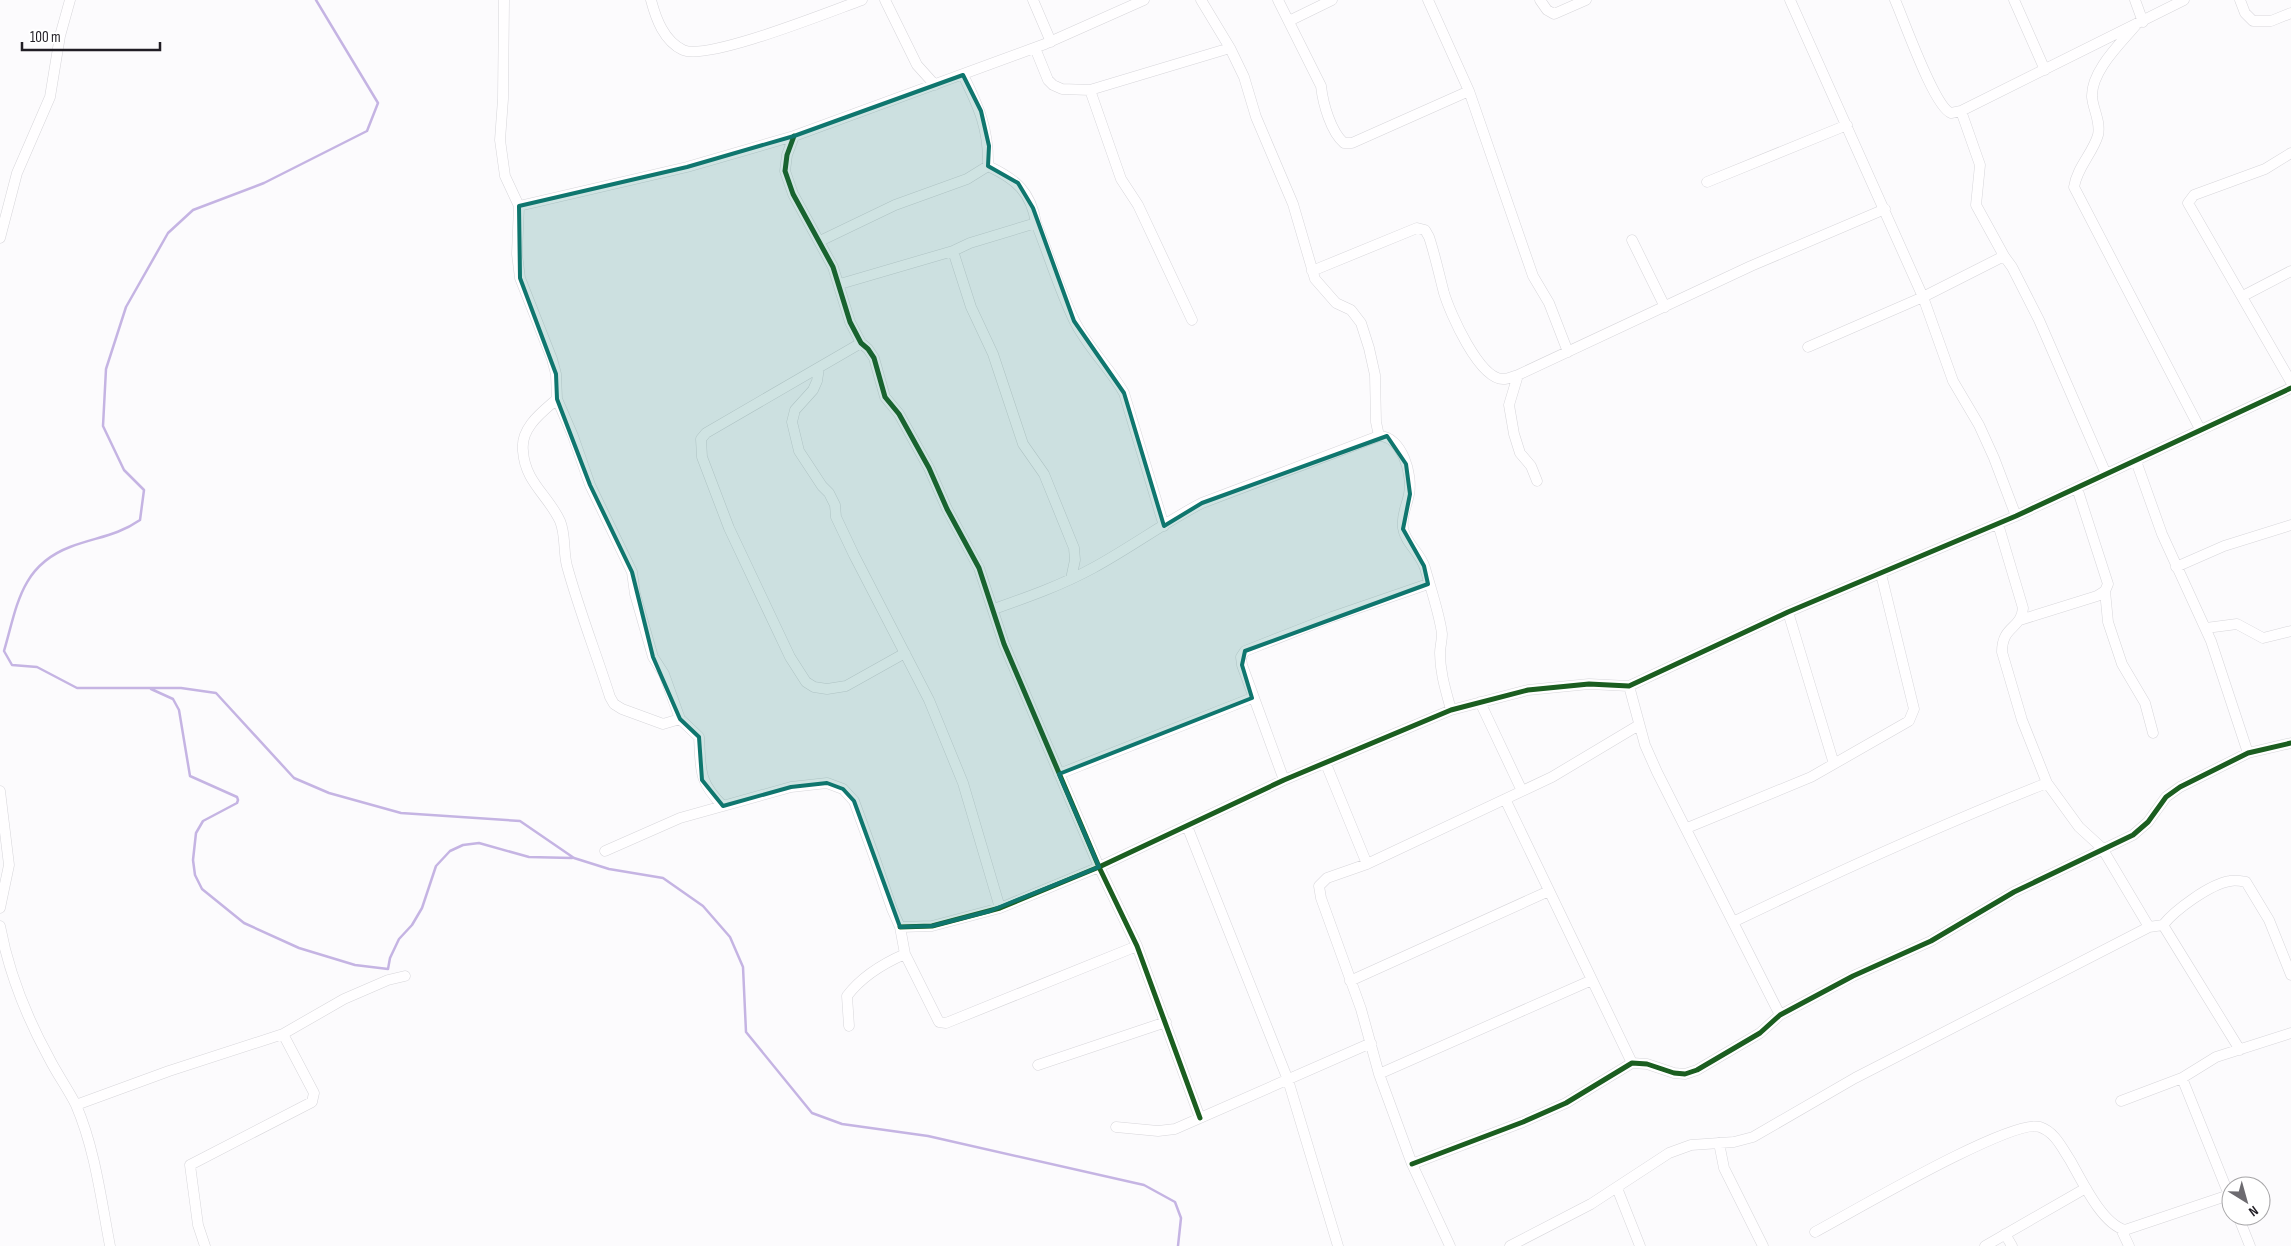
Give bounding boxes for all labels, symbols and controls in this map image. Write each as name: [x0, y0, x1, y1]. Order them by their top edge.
scale bar: [22, 20, 160, 52]
text: 100 m: [30, 28, 61, 47]
north arrow: [2221, 1176, 2271, 1226]
text: N: [2245, 1202, 2262, 1220]

